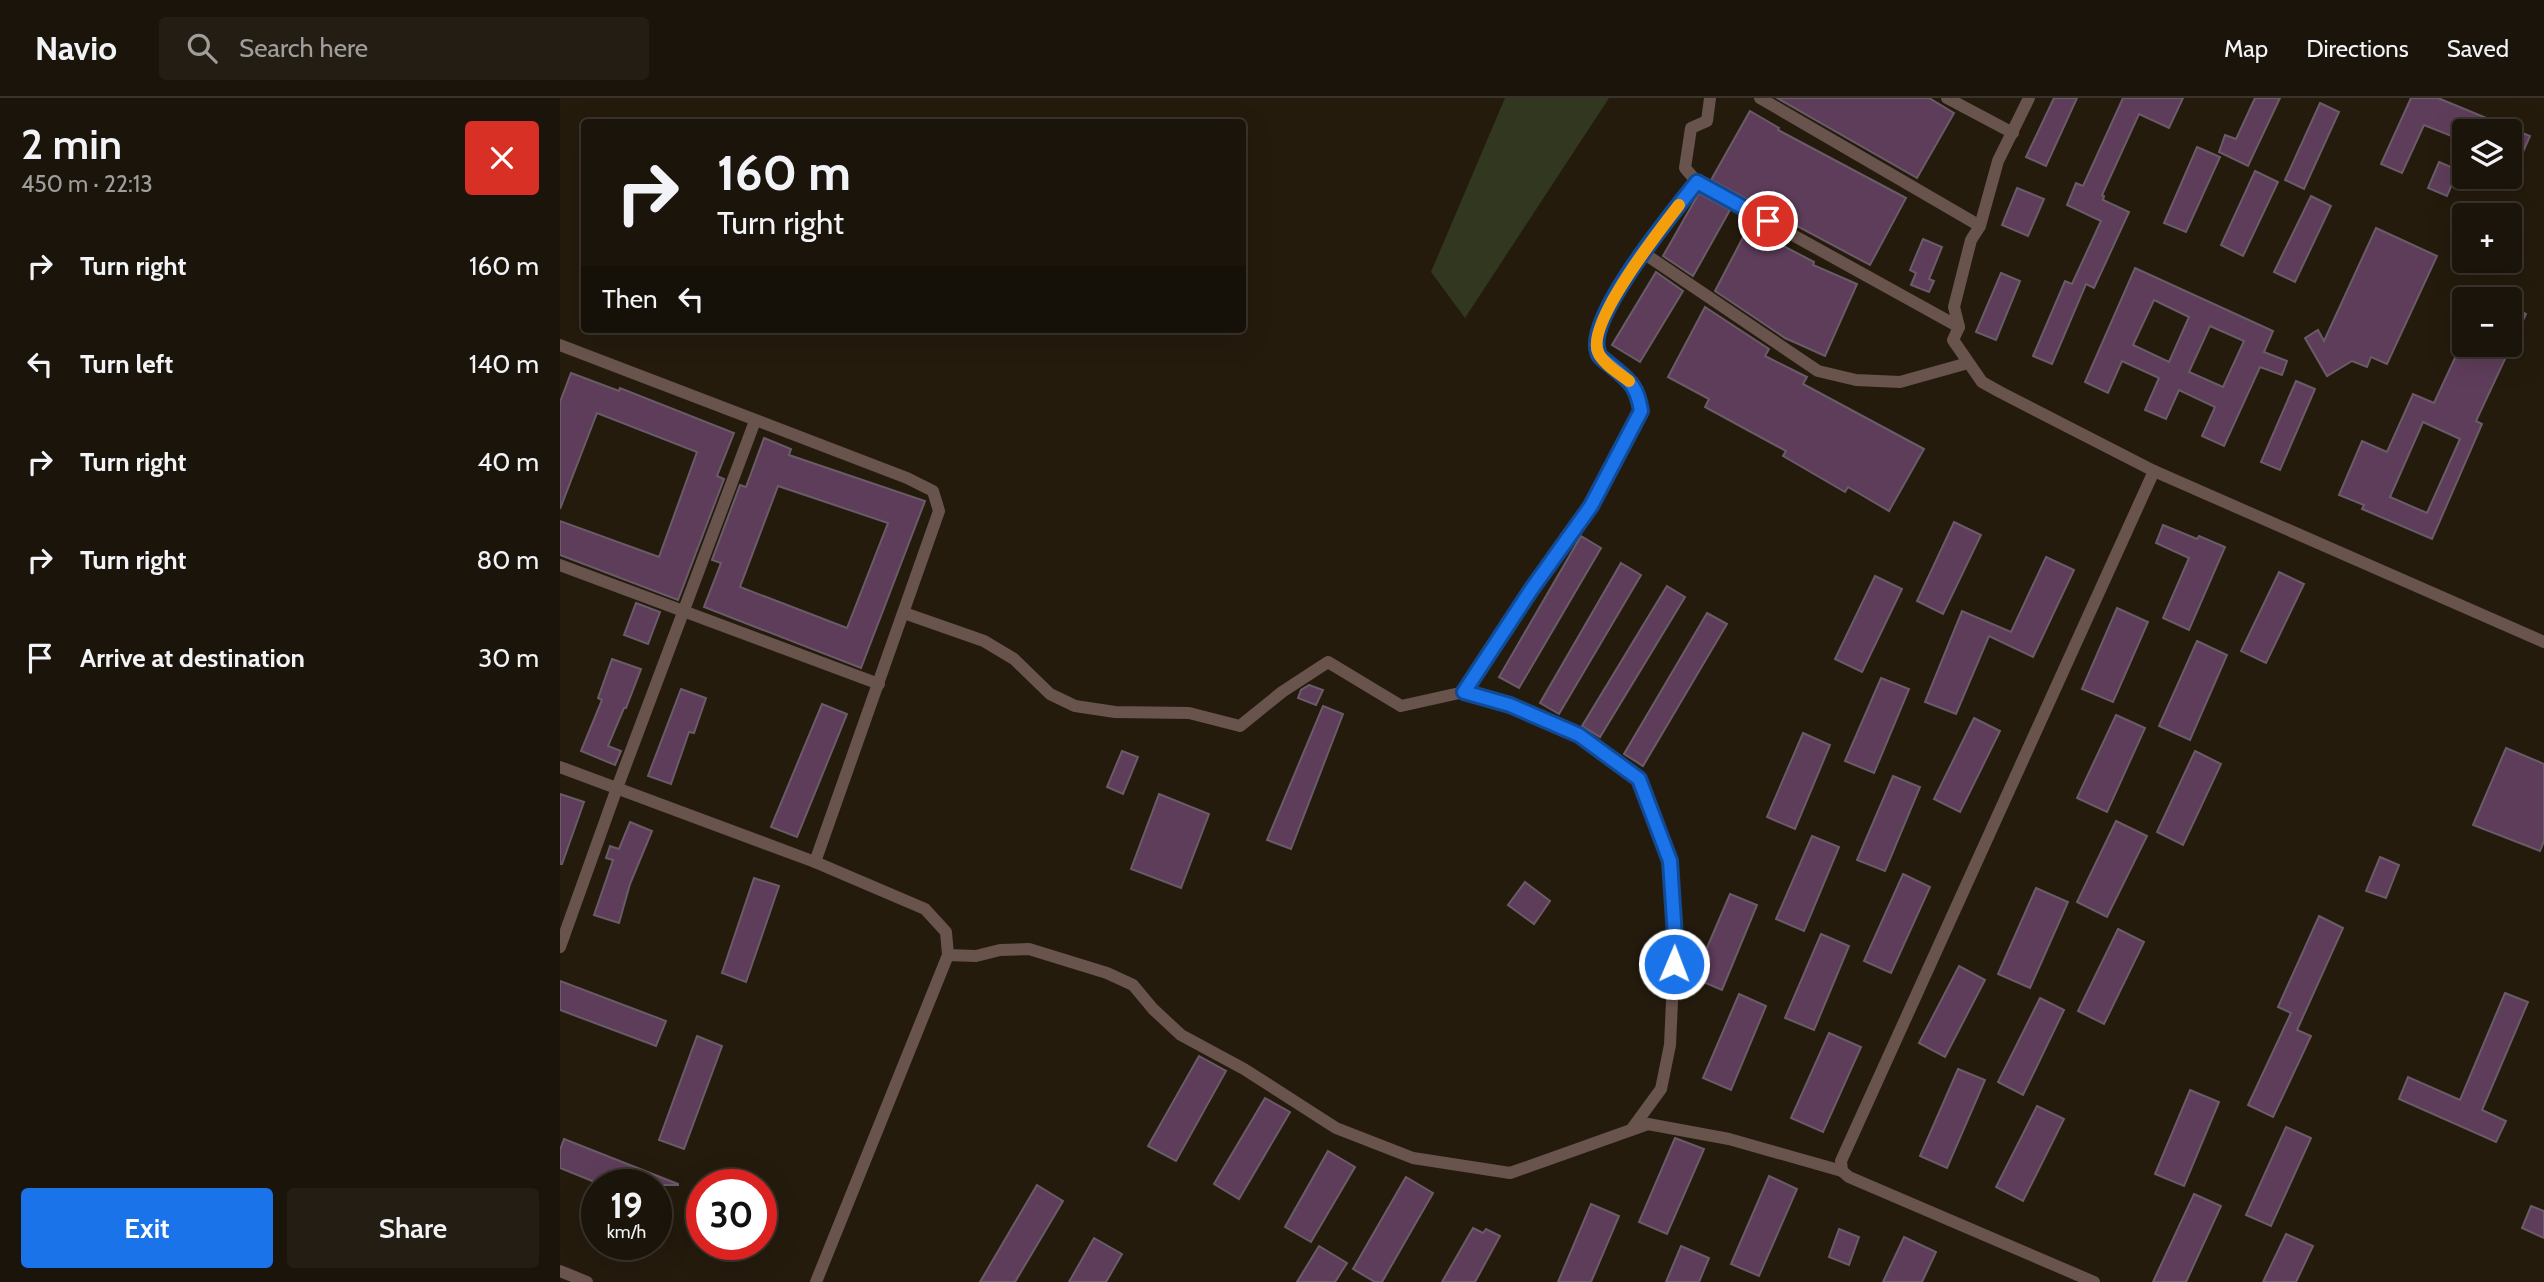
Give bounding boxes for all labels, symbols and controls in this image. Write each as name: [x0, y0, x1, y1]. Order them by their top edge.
search box: [159, 17, 649, 80]
text: Navio: [35, 28, 117, 68]
icon: search: [183, 29, 221, 67]
text: Search here: [239, 32, 368, 64]
text: Map: [2224, 34, 2268, 63]
text: Directions: [2306, 34, 2409, 63]
text: Saved: [2447, 34, 2509, 63]
text: 2 min: [21, 118, 122, 170]
map controls: [2452, 119, 2522, 357]
button: layers: [2452, 119, 2522, 189]
button: close: [465, 121, 539, 195]
text: 160 m: [717, 143, 851, 202]
icon: right: [602, 147, 693, 238]
text: 450 m · 22:13: [21, 170, 153, 198]
pin: [1738, 191, 1798, 251]
icon: arrive: [1749, 202, 1787, 240]
text: Turn right: [717, 203, 844, 242]
button: +: [2452, 203, 2522, 273]
icon: right: [21, 247, 59, 285]
text: Turn right: [80, 250, 186, 282]
text: 160 m: [469, 250, 539, 282]
icon: left: [672, 280, 710, 318]
text: Then: [602, 283, 658, 315]
button: −: [2452, 287, 2522, 357]
icon: left: [21, 345, 59, 383]
text: Turn left: [80, 348, 173, 380]
text: 140 m: [469, 348, 539, 380]
icon: right: [21, 443, 59, 481]
text: Turn right: [80, 446, 186, 478]
text: 40 m: [477, 446, 539, 478]
icon: right: [21, 541, 59, 579]
text: Turn right: [80, 544, 186, 576]
text: 80 m: [476, 544, 539, 576]
icon: arrive: [21, 639, 59, 677]
text: Arrive at destination: [80, 642, 305, 674]
text: 30 m: [478, 642, 539, 674]
position arrow: [1637, 927, 1711, 1001]
speed limit sign: 30: [686, 1169, 777, 1260]
text: 19: [610, 1184, 643, 1227]
button: Exit: [21, 1188, 273, 1268]
button: Share: [287, 1188, 539, 1268]
text: km/h: [607, 1221, 646, 1243]

